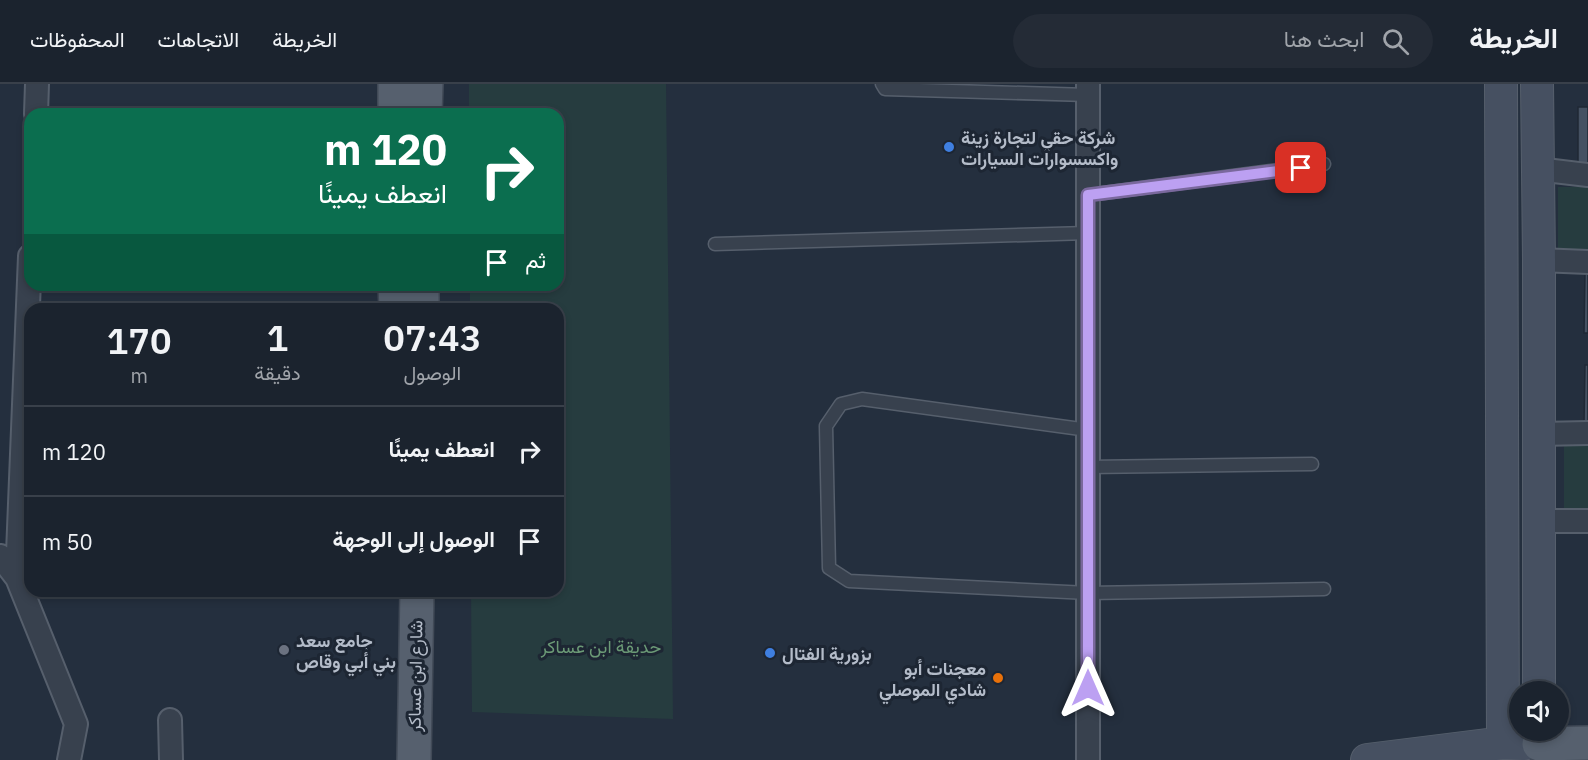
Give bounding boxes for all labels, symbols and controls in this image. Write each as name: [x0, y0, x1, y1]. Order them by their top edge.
search box: [1013, 14, 1433, 68]
text: الخريطة: [1469, 19, 1558, 56]
text: ابحث هنا: [1284, 24, 1364, 53]
text: المحفوظات: [30, 25, 125, 53]
text: الاتجاهات: [158, 25, 239, 53]
text: الخريطة: [272, 25, 337, 53]
icon: search: [1379, 25, 1412, 58]
text: 120 m: [324, 122, 447, 177]
place label: شركة حقي لتجارة زينة واكسسوارات السيارات: [961, 126, 1118, 170]
icon: right: [468, 132, 546, 210]
marker: شركة حقي لتجارة زينة واكسسوارات السيارات: [942, 140, 956, 154]
pin: [1275, 142, 1326, 193]
icon: arrive: [1284, 151, 1317, 184]
text: انعطف يمينًا: [318, 175, 447, 210]
text: ثم: [525, 245, 546, 274]
icon: arrive: [480, 246, 513, 279]
text: 1: [267, 314, 288, 361]
text: 07:43: [383, 314, 481, 361]
text: 170: [107, 317, 172, 364]
text: دقيقة: [254, 359, 301, 386]
text: الوصول: [403, 359, 461, 386]
text: m: [130, 362, 148, 389]
text: انعطف يمينًا: [388, 434, 495, 463]
icon: right: [513, 435, 546, 468]
text: 120 m: [42, 437, 106, 466]
text: الوصول إلى الوجهة: [333, 524, 495, 553]
icon: arrive: [513, 525, 546, 558]
text: 50 m: [42, 527, 93, 556]
street label: شارع ابن عساكر: [403, 620, 428, 733]
place label: جامع سعد بني أبي وقاص: [296, 629, 396, 677]
park label: حديقة ابن عساكر: [540, 635, 661, 658]
place label: بزورية الفتال: [782, 642, 872, 665]
marker: جامع سعد بني أبي وقاص: [277, 643, 291, 657]
marker: بزورية الفتال: [763, 646, 777, 660]
position arrow: [1056, 656, 1120, 720]
place label: معجنات أبو شادي الموصلي: [879, 657, 986, 705]
marker: معجنات أبو شادي الموصلي: [991, 671, 1005, 685]
map controls: [1509, 681, 1569, 741]
button: sound: [1509, 681, 1569, 741]

